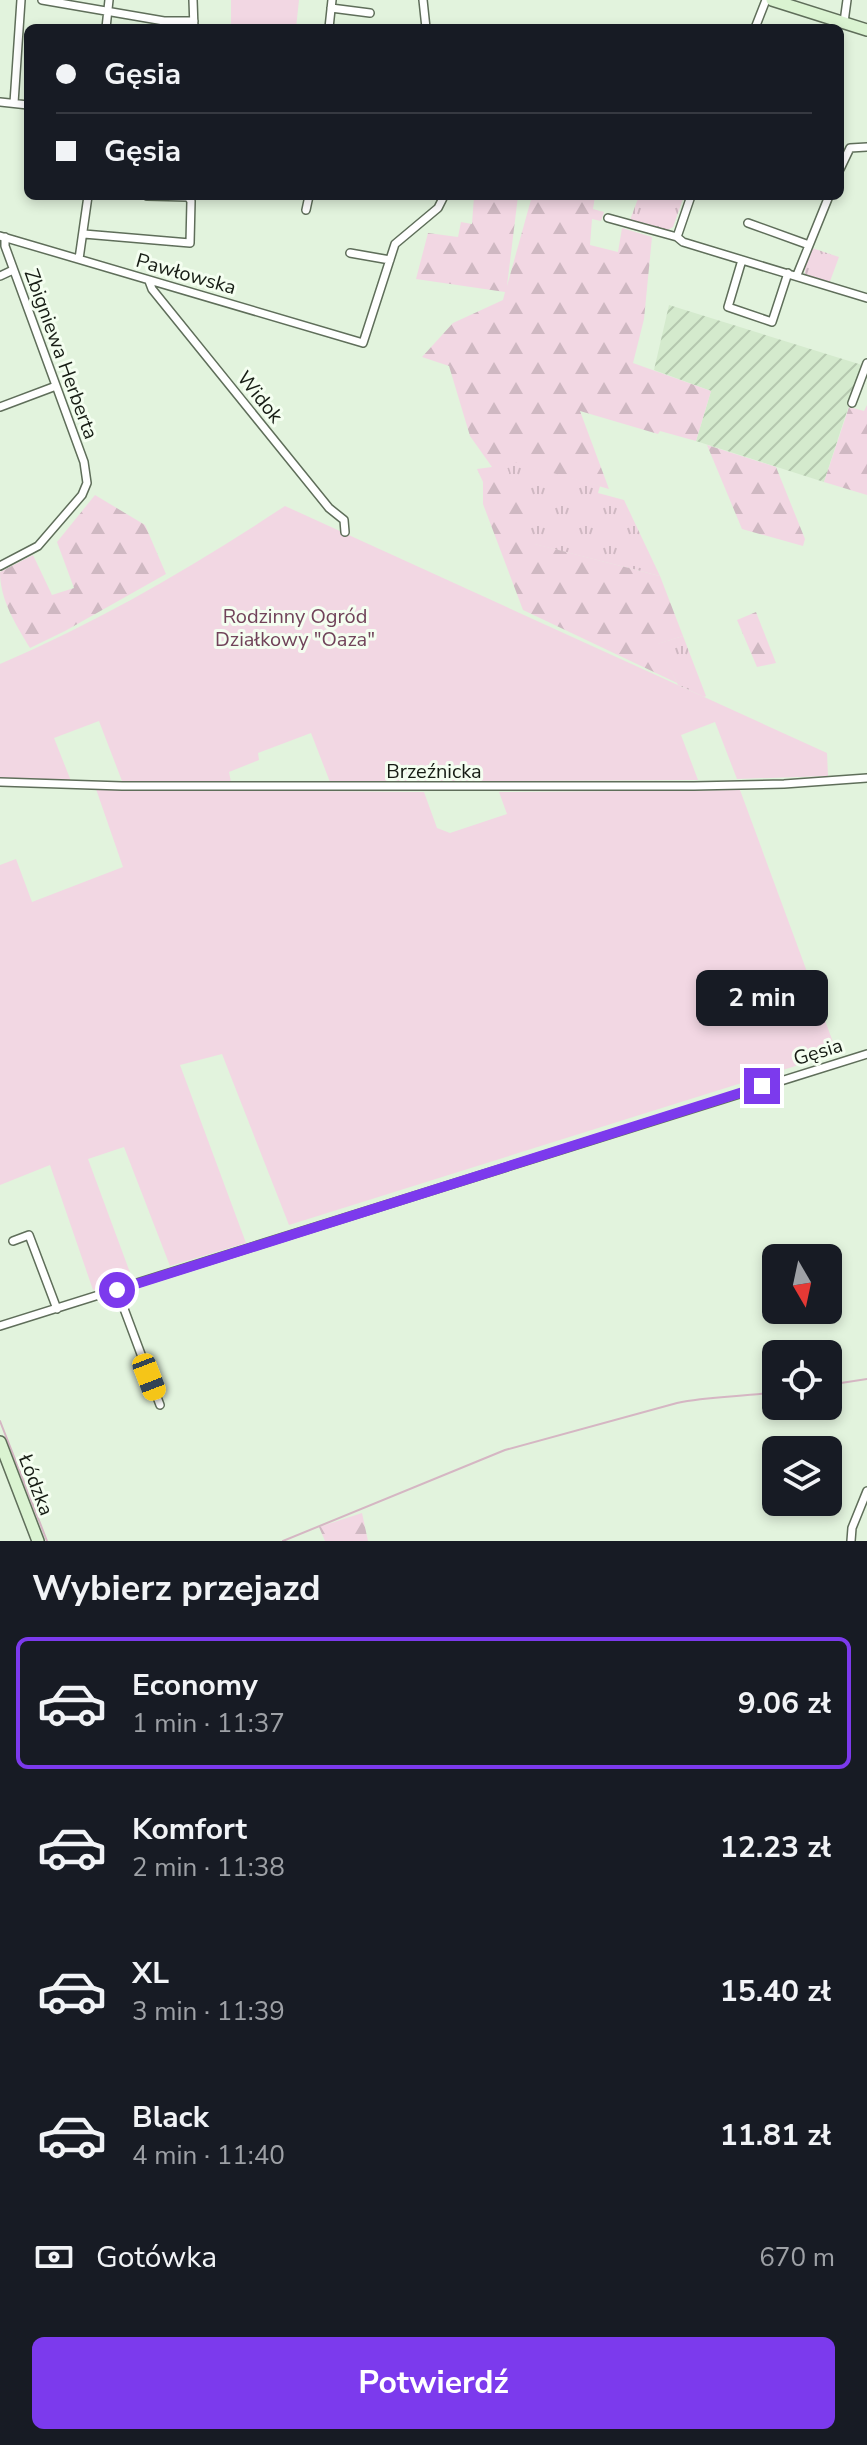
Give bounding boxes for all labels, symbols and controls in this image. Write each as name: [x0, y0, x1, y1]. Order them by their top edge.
text: Gęsia: [104, 54, 181, 95]
text: Gęsia: [104, 131, 181, 172]
street label: Pawłowska: [133, 247, 239, 301]
street label: Zbigniewa Herberta: [18, 265, 104, 443]
street label: Widok: [231, 365, 290, 429]
park label: Rodzinny Ogród Działkowy "Oaza": [215, 603, 375, 653]
street label: Brzeźnicka: [386, 758, 482, 785]
callout: 2 min: [696, 970, 828, 1026]
text: 2 min: [728, 980, 796, 1015]
street label: Gęsia: [790, 1032, 846, 1072]
route end: [744, 1068, 780, 1104]
north arrow: [762, 1244, 842, 1324]
map controls: [762, 1244, 842, 1516]
route start: [99, 1272, 135, 1308]
button: locate: [762, 1340, 842, 1420]
car: [129, 1350, 169, 1404]
button: layers: [762, 1436, 842, 1516]
street label: Łódzka: [12, 1450, 60, 1519]
text: Wybierz przejazd: [32, 1564, 321, 1613]
text: Economy: [132, 1665, 258, 1706]
icon: car: [36, 1667, 108, 1739]
text: 9.06 zł: [738, 1683, 831, 1724]
text: 1 min · 11:37: [132, 1706, 285, 1741]
text: Komfort: [132, 1809, 247, 1850]
icon: car: [36, 1811, 108, 1883]
text: 12.23 zł: [720, 1827, 831, 1868]
text: 2 min · 11:38: [132, 1850, 285, 1885]
text: XL: [132, 1953, 169, 1994]
icon: car: [36, 1955, 108, 2027]
text: 15.40 zł: [720, 1971, 831, 2012]
text: 3 min · 11:39: [132, 1994, 285, 2029]
text: Black: [132, 2097, 209, 2138]
icon: car: [36, 2099, 108, 2171]
text: 11.81 zł: [720, 2115, 831, 2156]
text: 4 min · 11:40: [132, 2138, 285, 2173]
icon: cash: [32, 2235, 76, 2279]
text: Gotówka: [96, 2237, 217, 2278]
text: 670 m: [759, 2240, 835, 2275]
button: Potwierdź: [32, 2337, 835, 2429]

